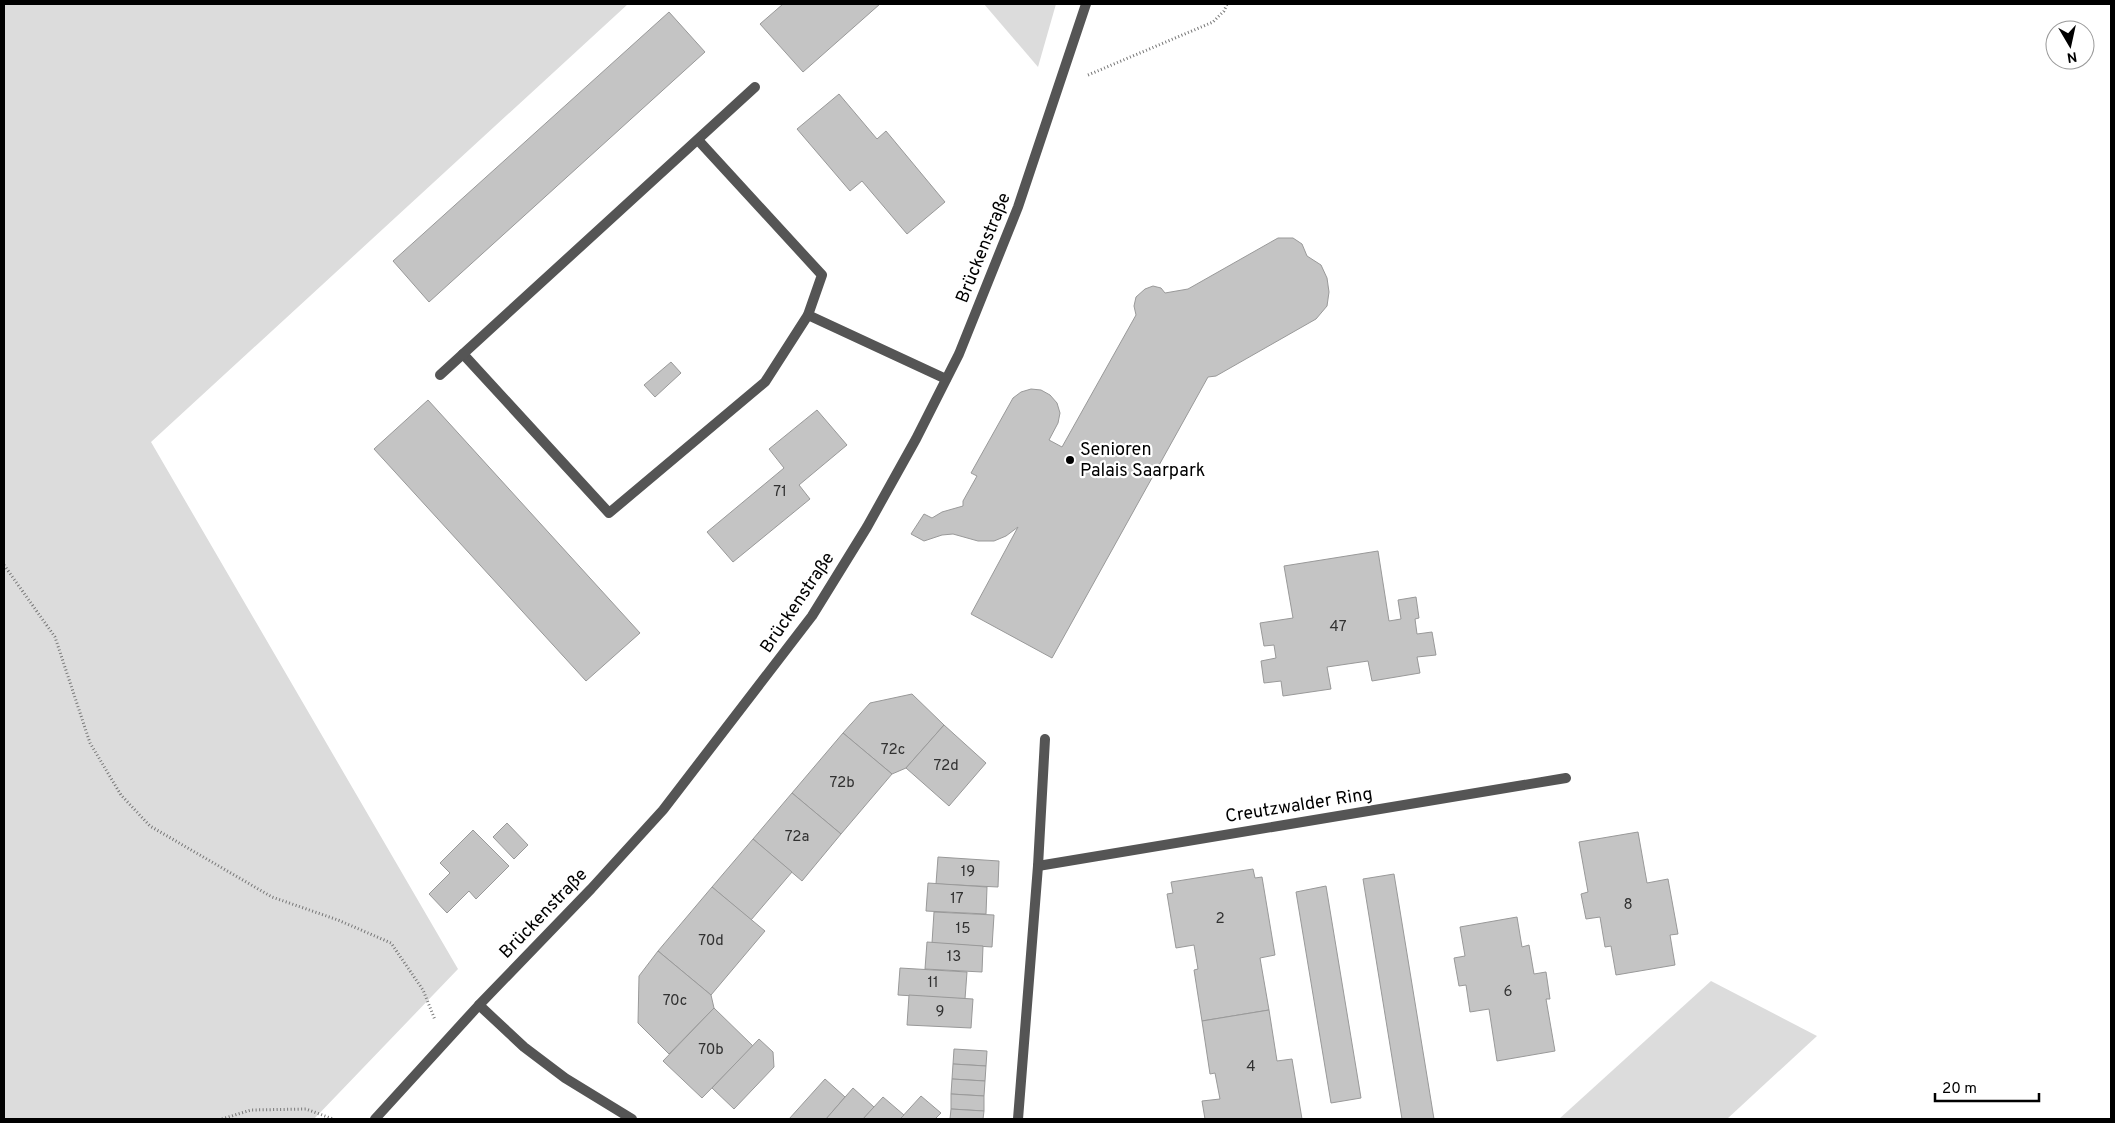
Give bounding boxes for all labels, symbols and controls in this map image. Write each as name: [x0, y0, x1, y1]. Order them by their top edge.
north arrow: [2045, 20, 2095, 70]
text: N: [2065, 47, 2078, 66]
street label: Brückenstraße: [951, 189, 1017, 307]
place label: Senioren Palais Saarpark: [1080, 439, 1205, 483]
marker: Senioren Palais Saarpark: [1064, 454, 1076, 466]
house number: 71: [773, 483, 787, 502]
street label: Brückenstraße: [756, 548, 840, 658]
house number: 47: [1330, 618, 1347, 637]
house number: 72c: [881, 741, 905, 760]
house number: 72d: [933, 757, 959, 776]
house number: 72b: [829, 774, 855, 793]
street label: Creutzwalder Ring: [1224, 783, 1374, 829]
house number: 72a: [785, 828, 809, 847]
house number: 19: [961, 863, 975, 882]
street label: Brückenstraße: [495, 864, 593, 964]
house number: 17: [950, 890, 964, 909]
house number: 8: [1623, 896, 1633, 915]
house number: 2: [1215, 910, 1225, 929]
house number: 15: [956, 920, 970, 939]
house number: 70d: [698, 932, 724, 951]
house number: 13: [947, 948, 961, 967]
house number: 11: [927, 974, 939, 993]
house number: 6: [1504, 983, 1513, 1002]
house number: 70c: [663, 992, 687, 1011]
house number: 9: [936, 1003, 944, 1022]
house number: 70b: [698, 1041, 724, 1060]
house number: 4: [1246, 1058, 1256, 1077]
scale bar: [1935, 1070, 2039, 1102]
text: 20 m: [1942, 1080, 1977, 1099]

